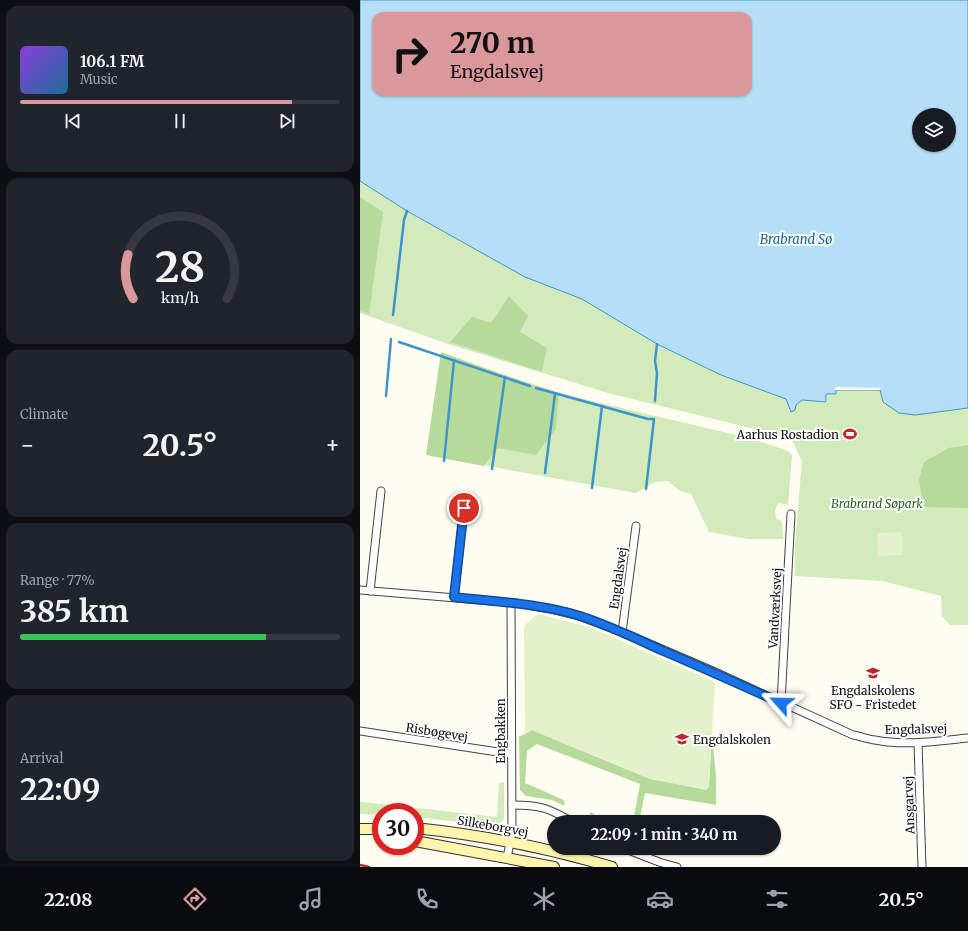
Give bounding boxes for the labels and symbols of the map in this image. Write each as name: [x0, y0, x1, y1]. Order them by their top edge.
water label: Brabrand Sø: [760, 231, 832, 248]
sports icon: Aarhus Rostadion: [842, 426, 858, 442]
place label: Aarhus Rostadion: [736, 427, 839, 442]
pin: [447, 491, 481, 525]
park label: Brabrand Søpark: [831, 496, 923, 511]
street label: Engdalsvej: [606, 546, 630, 610]
street label: Vandværksvej: [765, 567, 785, 650]
school or university icon: Engdalskolens SFO - Fristedet: [865, 665, 881, 681]
position arrow: [760, 682, 802, 724]
place label: Engdalskolens SFO - Fristedet: [830, 683, 917, 712]
street label: Engbakken: [493, 698, 508, 764]
street label: Risbøgevej: [405, 720, 469, 744]
street label: Engdalsvej: [885, 721, 947, 737]
school or university icon: Engdalskolen: [674, 731, 690, 747]
place label: Engdalskolen: [693, 732, 771, 747]
street label: Ansgarvej: [900, 776, 918, 835]
speed limit sign: 30: [372, 803, 424, 855]
street label: Silkeborgvej: [456, 812, 530, 840]

